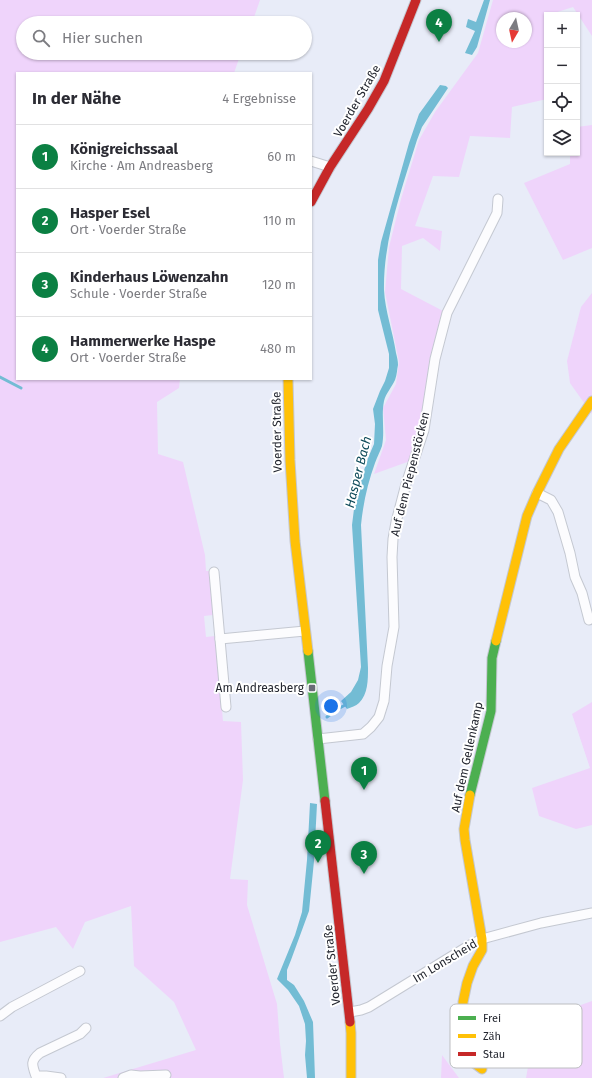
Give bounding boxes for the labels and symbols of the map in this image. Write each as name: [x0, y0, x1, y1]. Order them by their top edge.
pin: 4: [426, 9, 452, 42]
north arrow: [496, 12, 532, 48]
street label: Voerder Straße: [331, 62, 383, 140]
street label: Voerder Straße: [269, 391, 285, 473]
street label: Auf dem Piepenstöcken: [388, 410, 432, 538]
water label: Hasper Bach: [342, 434, 374, 510]
place label: Am Andreasberg: [216, 681, 305, 695]
marker: Am Andreasberg: [307, 683, 317, 693]
your location: [321, 696, 341, 716]
street label: Auf dem Gellenkamp: [448, 700, 486, 814]
pin: 1: [351, 757, 377, 790]
pin: 2: [305, 830, 331, 863]
pin: 3: [351, 841, 377, 874]
street label: Voerder Straße: [321, 924, 343, 1006]
street label: Im Lonscheid: [410, 936, 480, 986]
legend: [450, 1004, 582, 1068]
text: Frei: [483, 1012, 501, 1025]
text: Zäh: [483, 1030, 501, 1043]
text: Stau: [483, 1048, 505, 1061]

